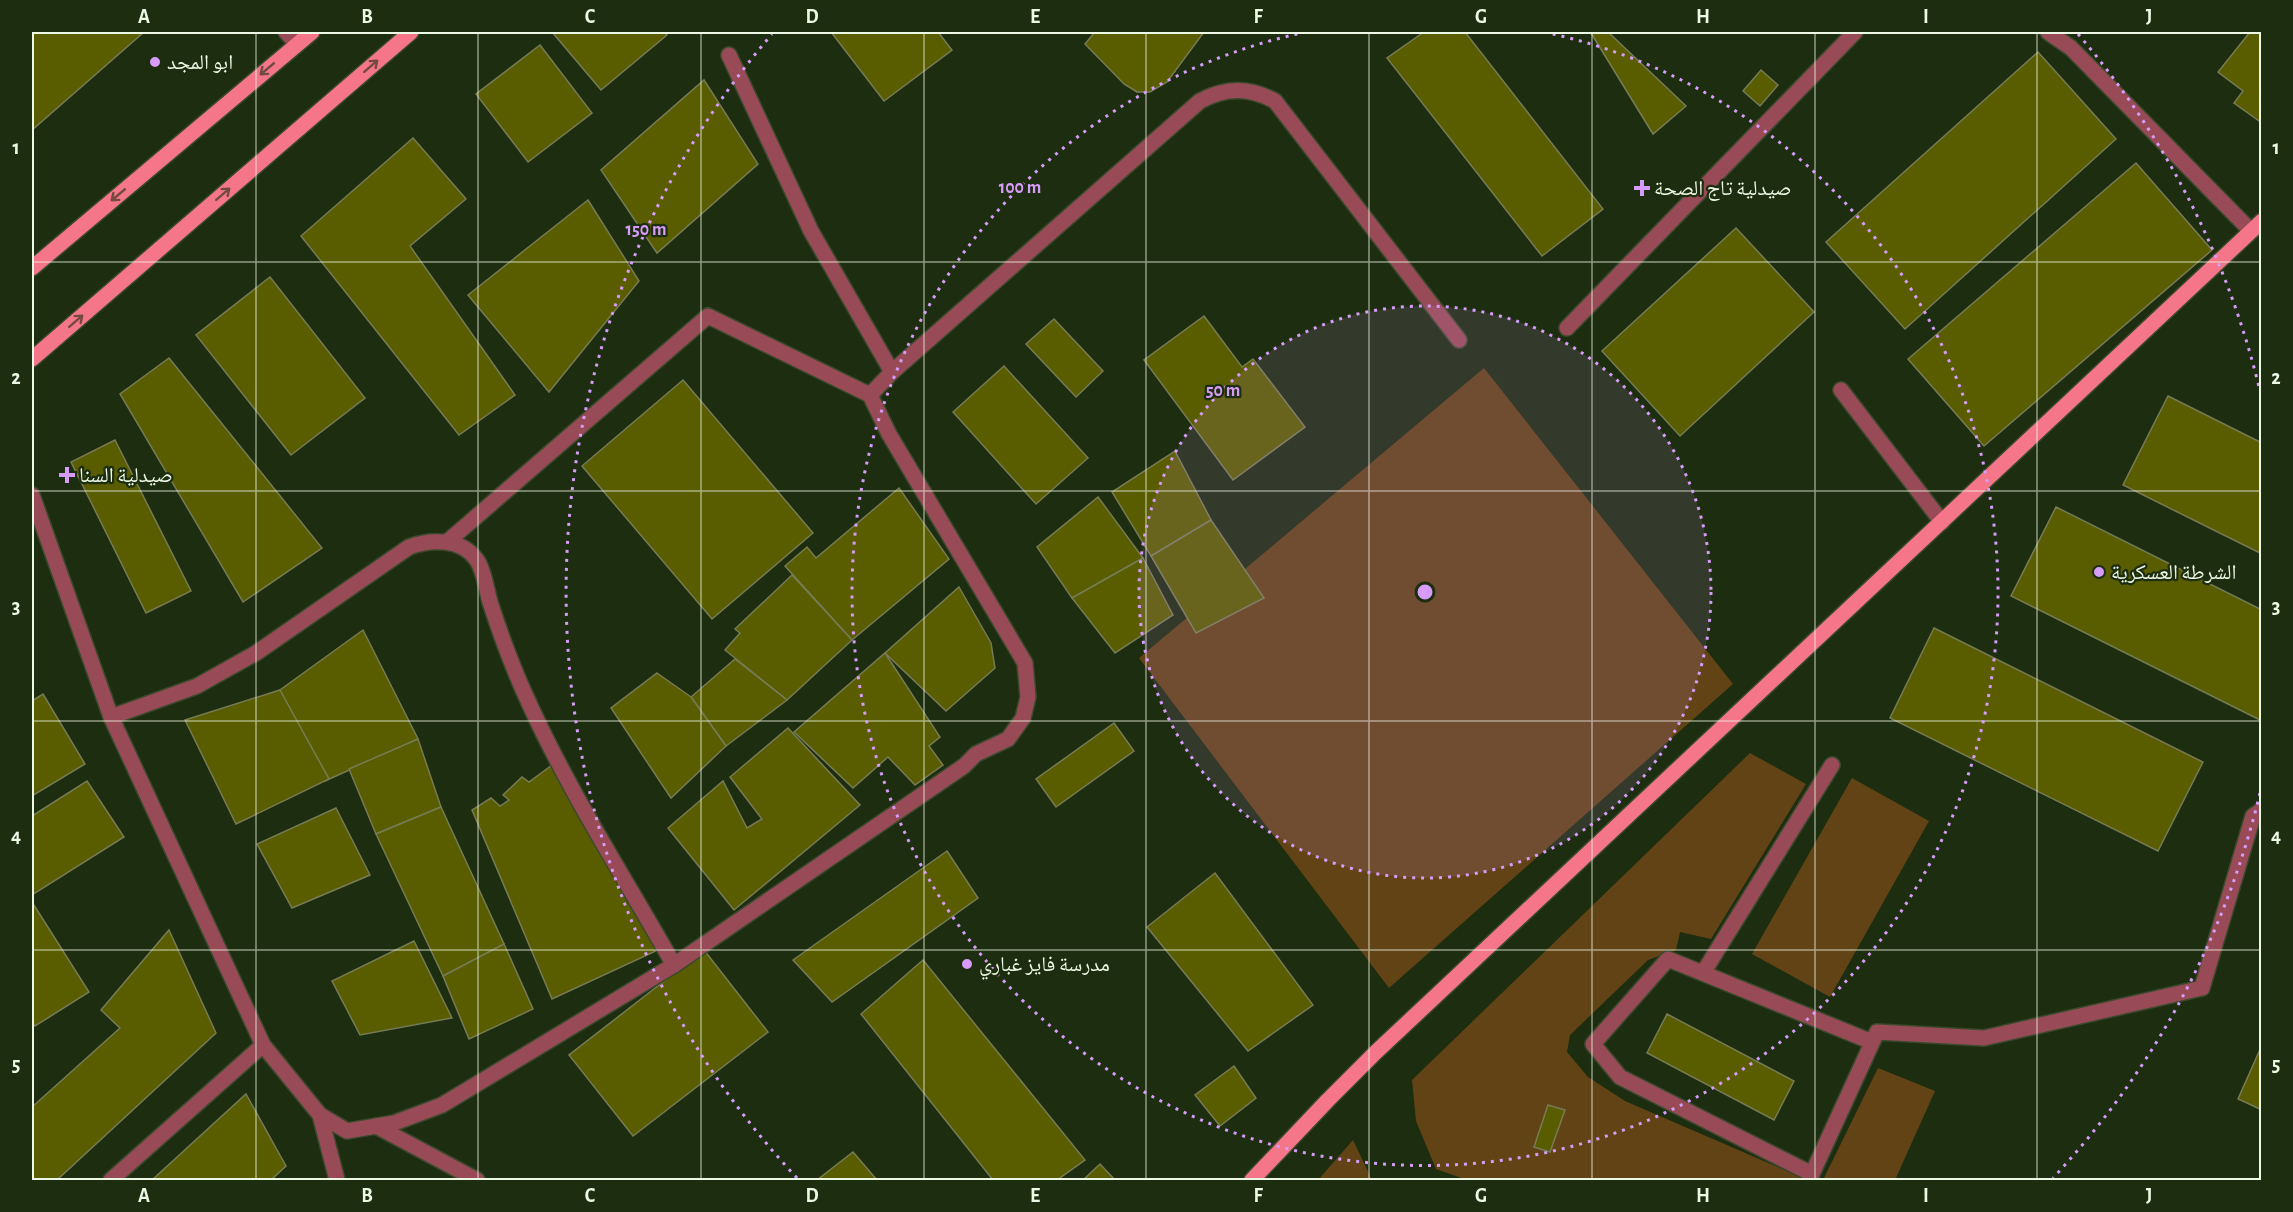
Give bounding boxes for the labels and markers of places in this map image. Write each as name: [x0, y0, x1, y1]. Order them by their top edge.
place label: ابو المجد: [167, 52, 233, 73]
marker: ابو المجد: [148, 55, 162, 69]
place label: صيدلية تاج الصحة: [1654, 178, 1792, 201]
marker: صيدلية تاج الصحة: [1635, 181, 1649, 195]
place label: صيدلية السنا: [79, 465, 173, 486]
marker: صيدلية السنا: [60, 468, 74, 482]
place label: الشرطة العسكرية: [2111, 562, 2237, 583]
marker: الشرطة العسكرية: [2092, 565, 2106, 579]
centre of rings: [1415, 582, 1435, 602]
place label: مدرسة فايز غباري: [979, 954, 1110, 980]
marker: مدرسة فايز غباري: [960, 957, 974, 971]

